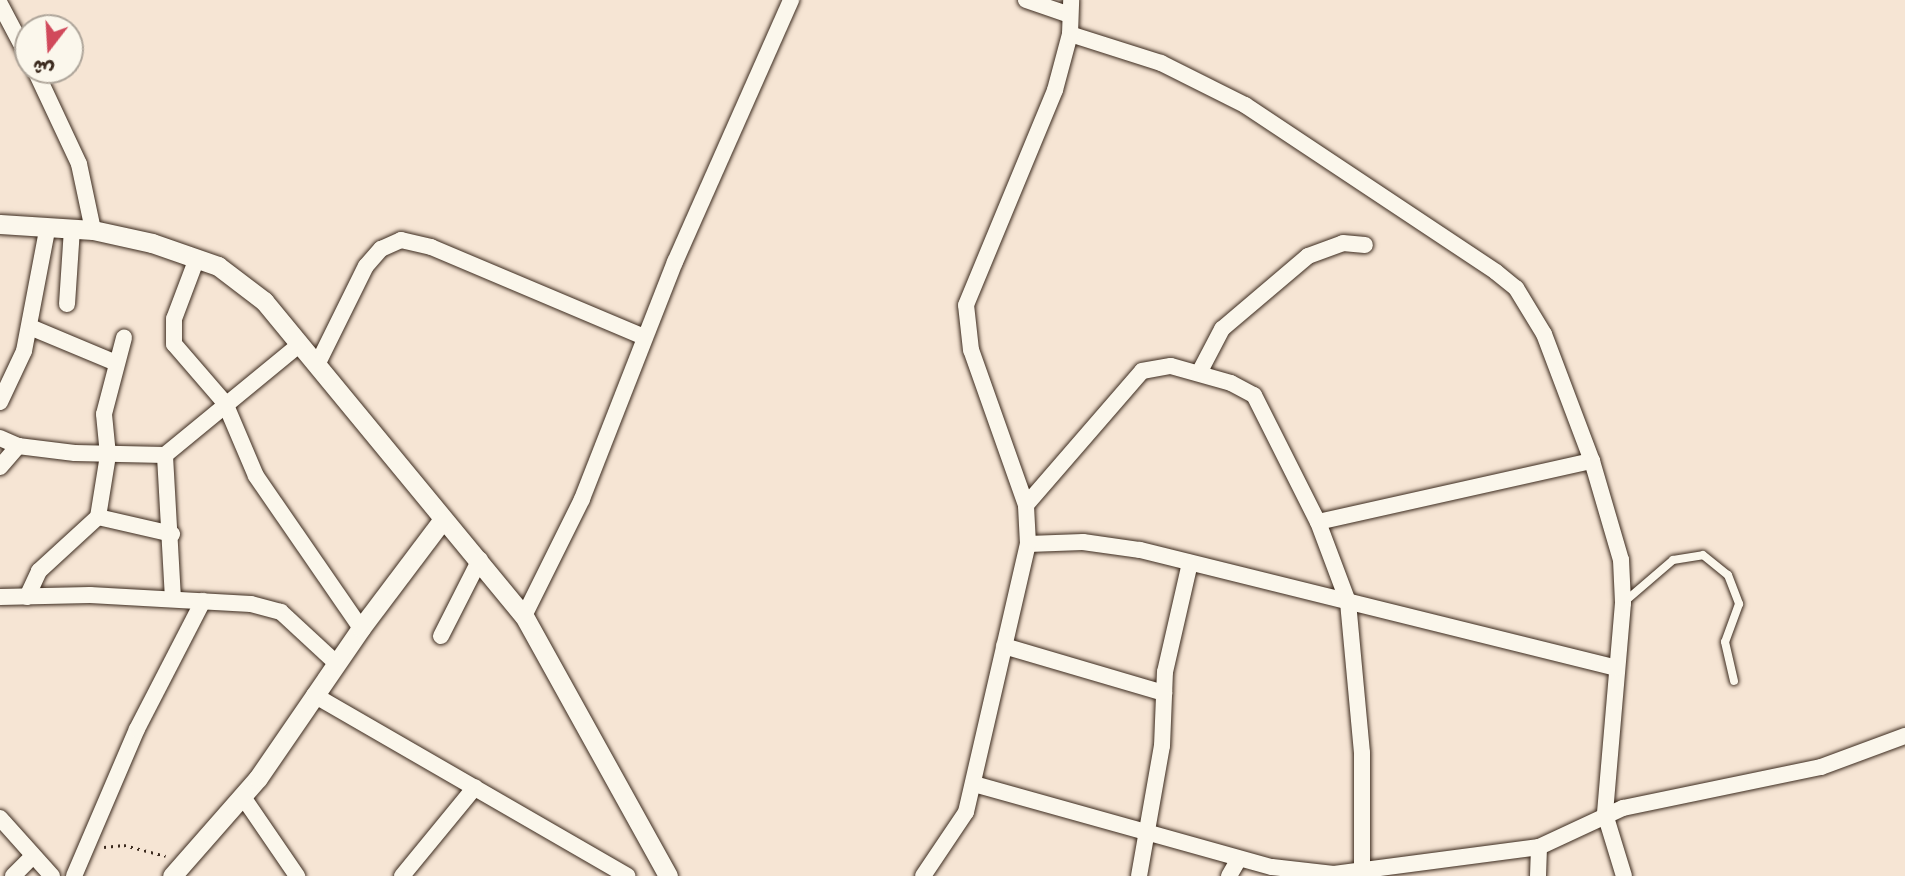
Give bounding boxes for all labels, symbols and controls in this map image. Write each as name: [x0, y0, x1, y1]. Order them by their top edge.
north arrow: [14, 14, 84, 84]
text: ش: [29, 52, 57, 84]

